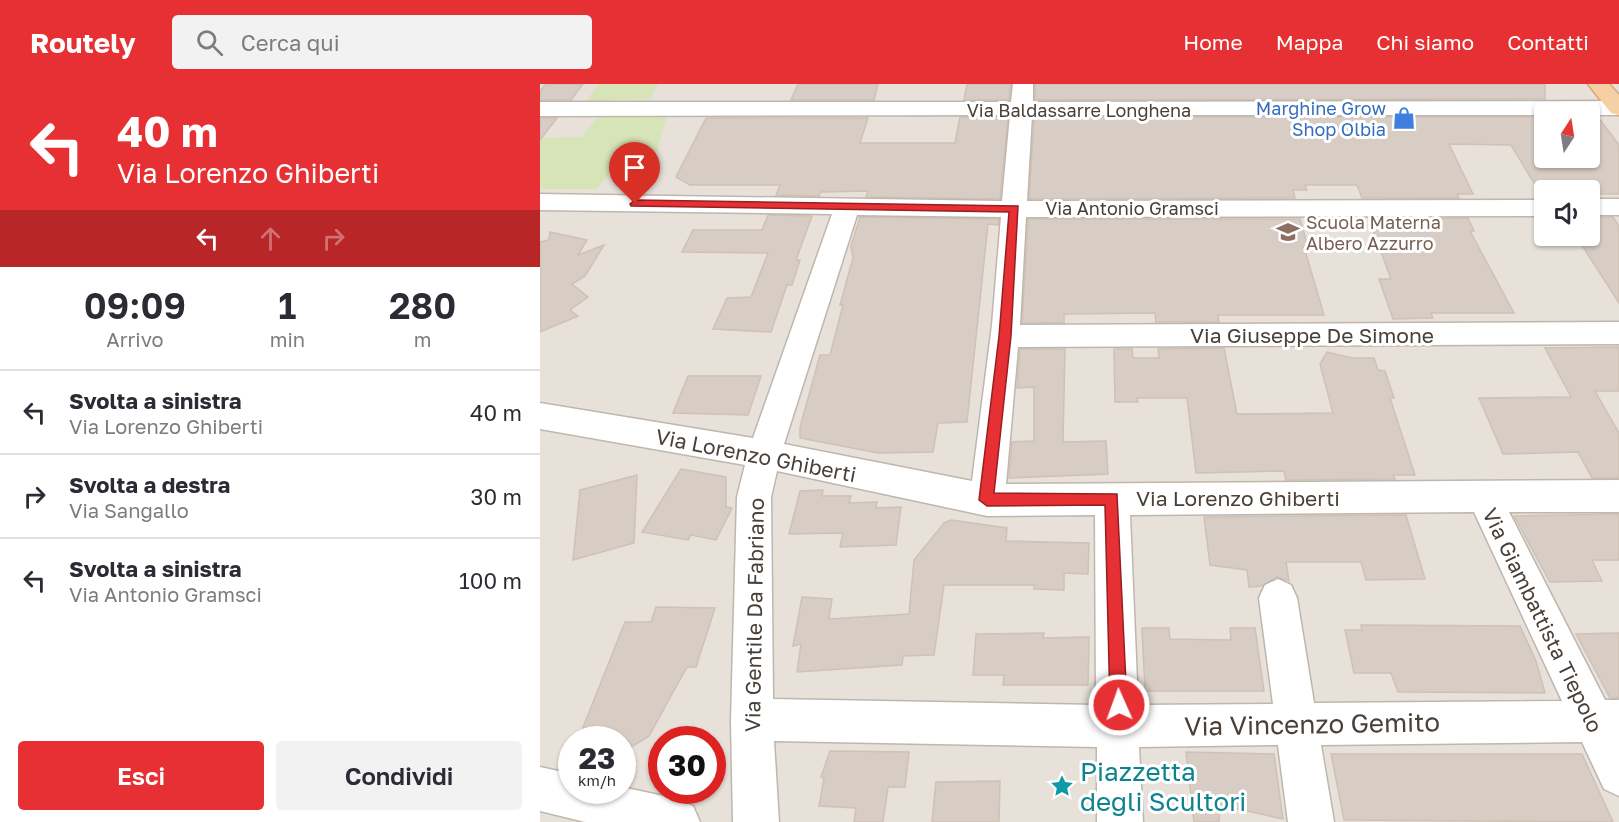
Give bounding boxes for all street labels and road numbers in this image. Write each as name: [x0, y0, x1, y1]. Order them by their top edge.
street label: Via Baldassarre Longhena: [967, 99, 1191, 121]
street label: Via Antonio Gramsci: [1045, 197, 1219, 219]
street label: Via Giuseppe De Simone: [1190, 322, 1434, 348]
street label: Via Lorenzo Ghiberti: [653, 423, 859, 487]
street label: Via Lorenzo Ghiberti: [1136, 485, 1340, 511]
street label: Via Gentile Da Fabriano: [739, 498, 769, 732]
street label: Via Giambattista Tiepolo: [1477, 503, 1609, 737]
street label: Via Vincenzo Gemito: [1184, 706, 1440, 742]

